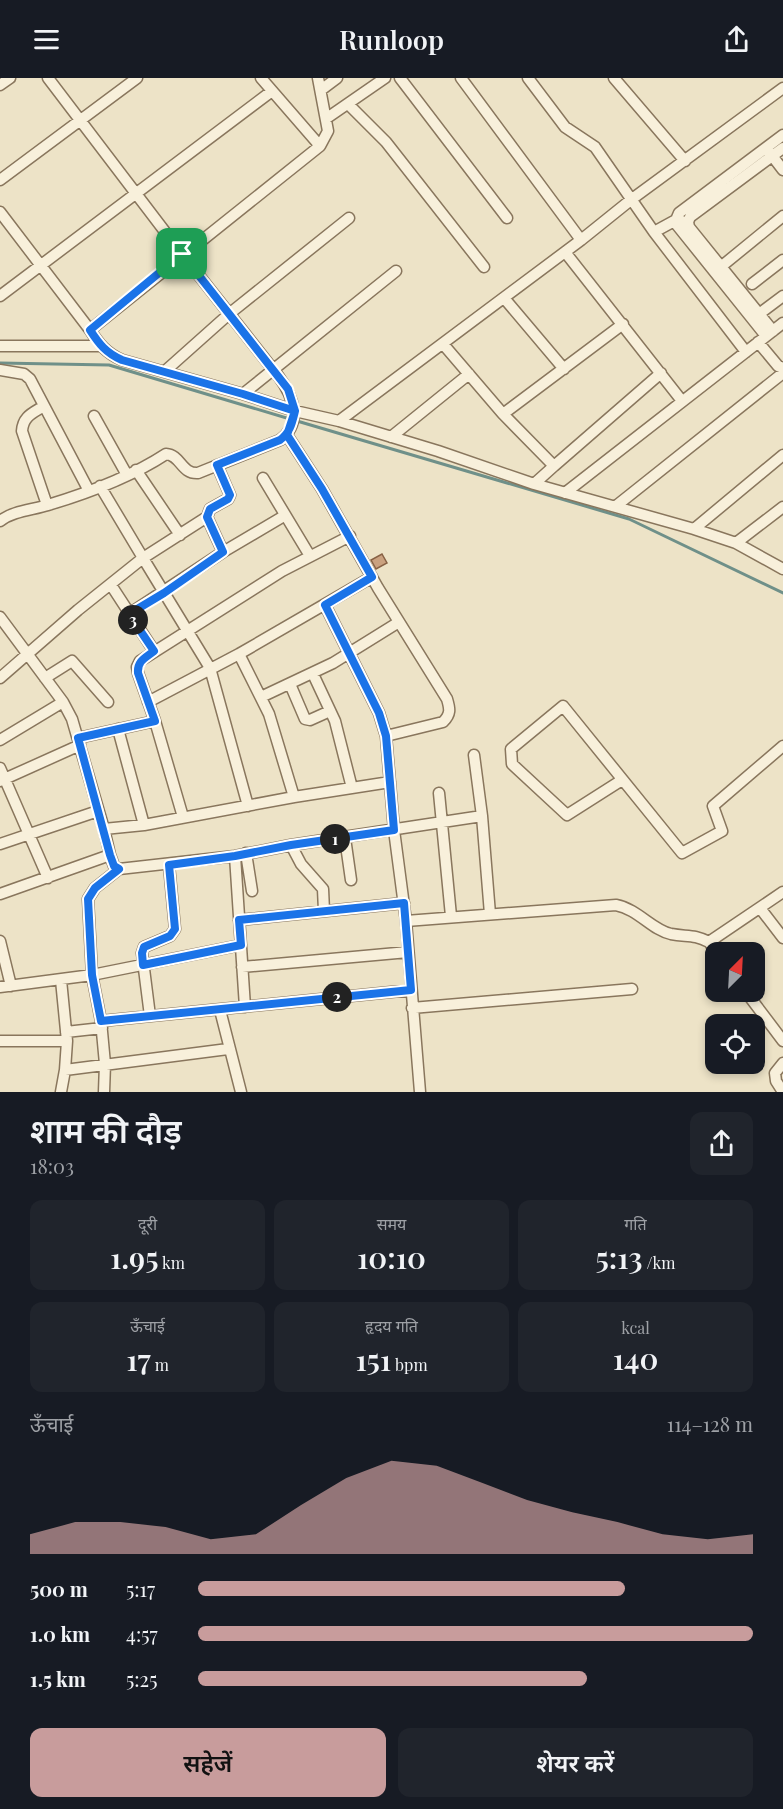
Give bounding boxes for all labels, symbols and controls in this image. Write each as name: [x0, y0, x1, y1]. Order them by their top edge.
text: Runloop: [339, 21, 444, 57]
icon: menu: [30, 23, 63, 56]
icon: share: [720, 23, 753, 56]
pin: [156, 228, 207, 279]
icon: arrive: [165, 237, 198, 270]
pin: 3: [118, 605, 148, 635]
text: 3: [129, 609, 137, 630]
pin: 1: [320, 824, 350, 854]
text: 1: [332, 828, 338, 849]
north arrow: [705, 942, 765, 1002]
map controls: [705, 942, 765, 1074]
pin: 2: [322, 982, 352, 1012]
text: 2: [333, 986, 341, 1007]
button: locate: [705, 1014, 765, 1074]
text: शाम की दौड़: [30, 1107, 182, 1151]
button: share: [690, 1112, 753, 1175]
text: 18:03: [30, 1152, 74, 1179]
text: दूरी: [138, 1213, 157, 1234]
text: समय: [377, 1213, 406, 1234]
text: गति: [624, 1213, 647, 1234]
text: 1.95: [110, 1237, 159, 1277]
text: 10:10: [357, 1237, 426, 1277]
text: 5:13: [595, 1237, 643, 1277]
text: km: [159, 1252, 185, 1273]
text: /km: [643, 1252, 676, 1273]
text: ऊँचाई: [130, 1315, 165, 1336]
text: हृदय गति: [365, 1315, 418, 1336]
text: kcal: [621, 1317, 650, 1338]
text: 140: [613, 1338, 658, 1378]
text: 17: [126, 1339, 151, 1379]
text: 151: [355, 1339, 391, 1379]
text: m: [151, 1354, 169, 1375]
text: bpm: [391, 1354, 428, 1375]
text: ऊँचाई: [30, 1410, 73, 1437]
text: 114–128 m: [667, 1410, 753, 1437]
text: 500 m: [30, 1575, 88, 1602]
text: 5:17: [126, 1575, 155, 1602]
text: 1.0 km: [30, 1620, 90, 1647]
text: 4:57: [126, 1620, 158, 1647]
text: 1.5 km: [30, 1665, 86, 1692]
text: 5:25: [126, 1665, 158, 1692]
button: सहेजें: [30, 1728, 386, 1797]
button: शेयर करें: [398, 1728, 753, 1797]

